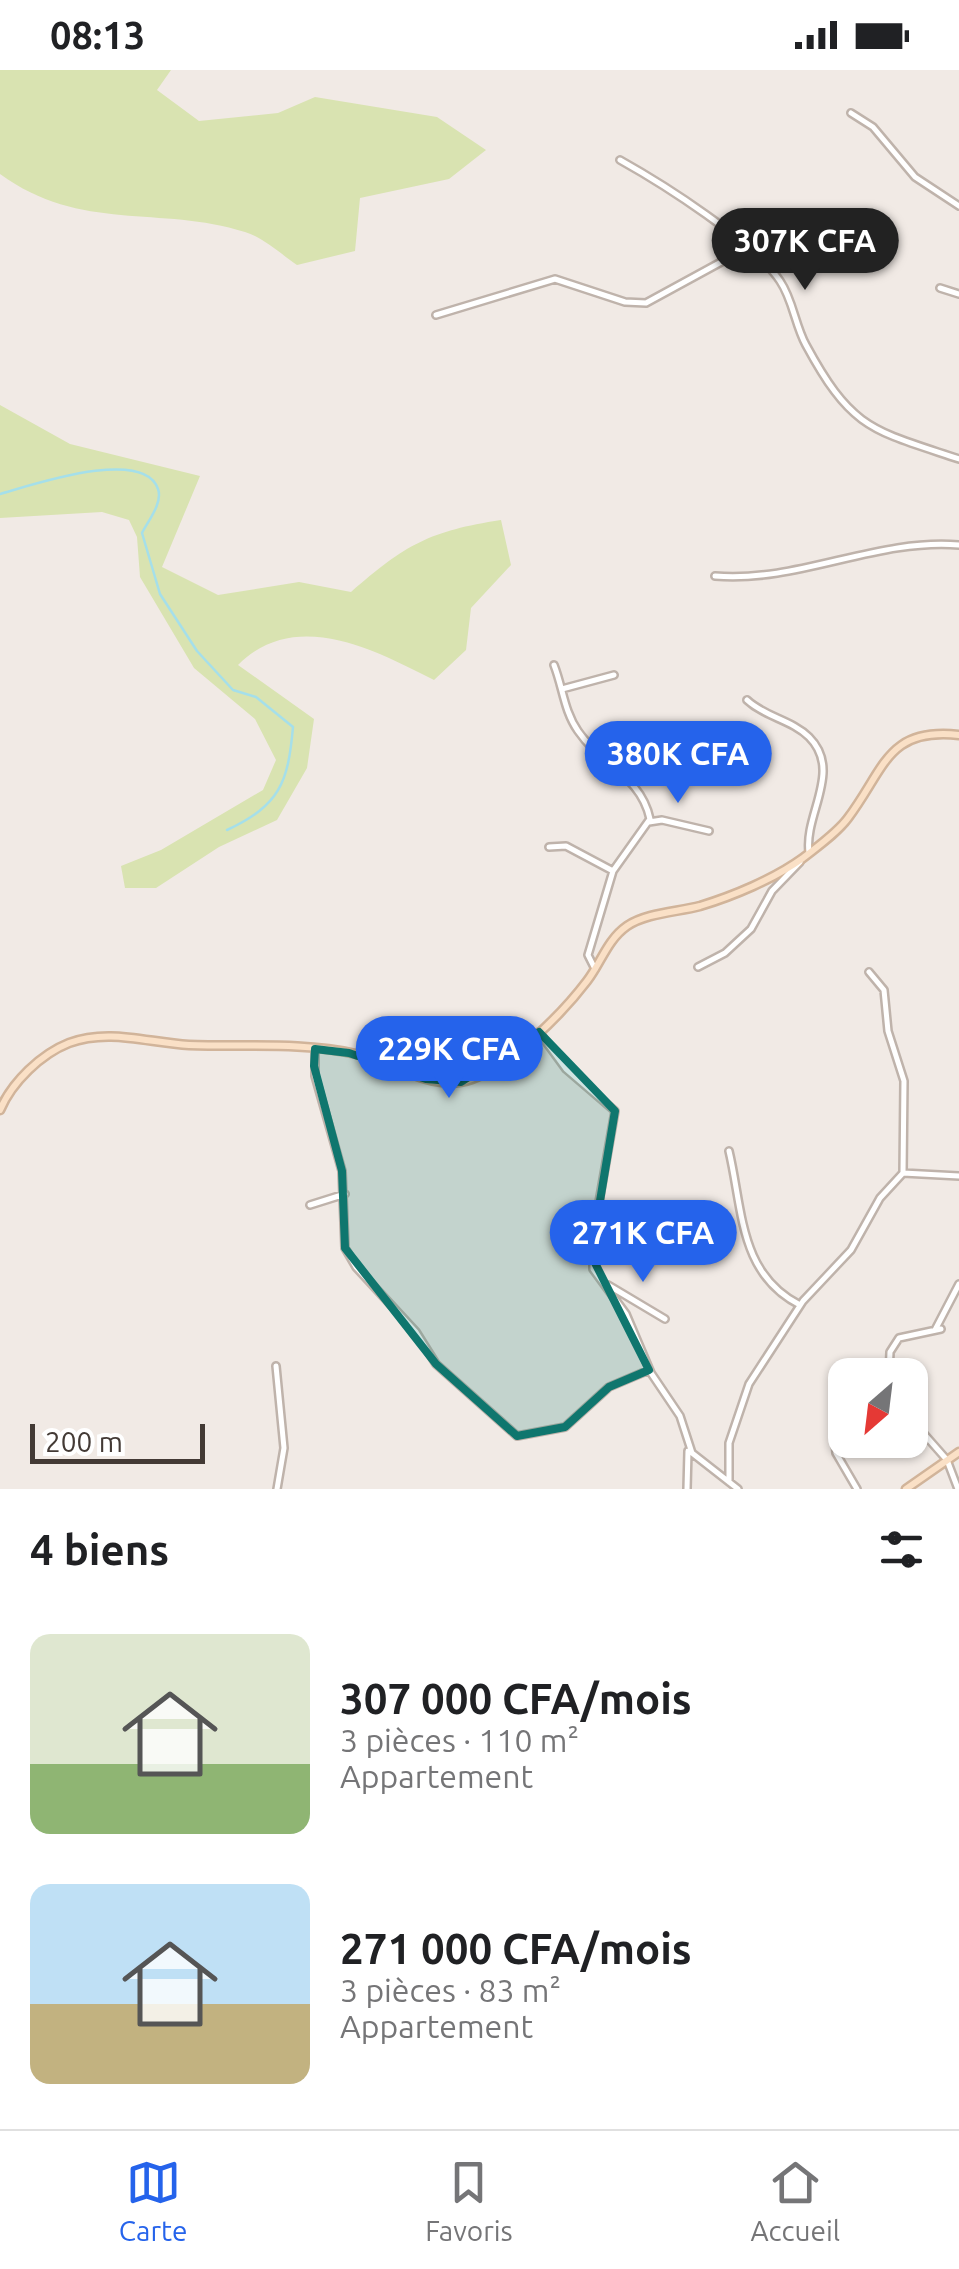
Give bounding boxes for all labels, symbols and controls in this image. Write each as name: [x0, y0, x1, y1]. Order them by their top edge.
text: 08:13: [50, 14, 145, 56]
pin: 307K CFA: [702, 208, 908, 293]
text: 307K CFA: [734, 222, 876, 258]
pin: 380K CFA: [575, 721, 781, 806]
text: 380K CFA: [607, 735, 749, 771]
pin: 229K CFA: [346, 1016, 552, 1101]
text: 229K CFA: [378, 1030, 520, 1066]
pin: 271K CFA: [540, 1200, 746, 1285]
text: 271K CFA: [572, 1214, 714, 1250]
north arrow: [828, 1358, 928, 1458]
map controls: [828, 1358, 928, 1458]
scale bar: [30, 1419, 205, 1464]
text: 200 m: [45, 1426, 123, 1457]
icon: filters: [874, 1522, 929, 1577]
text: 4 biens: [30, 1526, 169, 1573]
icon: home: [110, 1674, 230, 1794]
text: 307 000 CFA/mois: [340, 1675, 692, 1722]
text: 3 pièces · 110 m²: [340, 1722, 579, 1758]
text: Appartement: [340, 1758, 533, 1794]
icon: home: [110, 1924, 230, 2044]
text: 271 000 CFA/mois: [340, 1925, 692, 1972]
text: 3 pièces · 83 m²: [340, 1972, 561, 2008]
text: Appartement: [340, 2008, 533, 2044]
tab: Carte: [119, 2155, 187, 2246]
tab: Favoris: [425, 2155, 513, 2246]
tab: Accueil: [750, 2155, 840, 2246]

